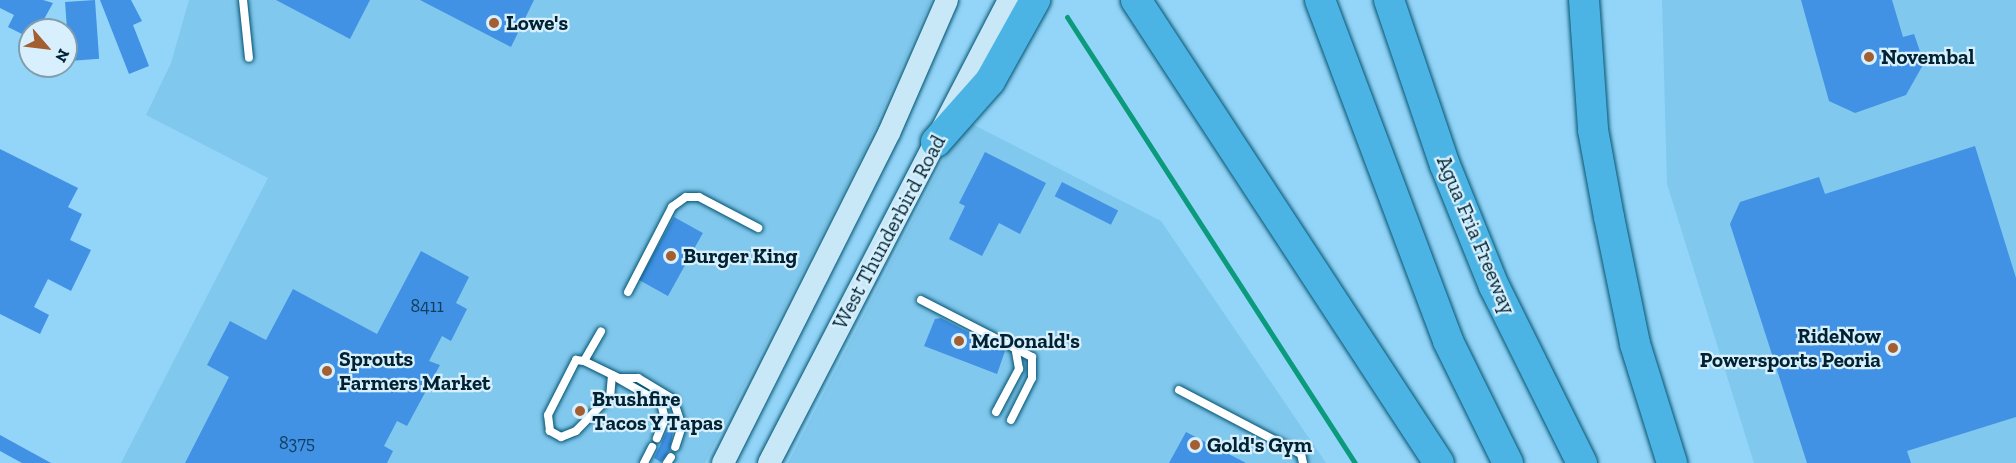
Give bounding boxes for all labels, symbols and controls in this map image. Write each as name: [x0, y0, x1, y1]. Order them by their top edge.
place label: Lowe's: [506, 10, 568, 36]
marker: Lowe's: [487, 16, 501, 30]
north arrow: [18, 18, 78, 78]
place label: Novembal: [1881, 44, 1975, 70]
text: N: [51, 46, 74, 66]
marker: Novembal: [1862, 50, 1876, 64]
street label: West Thunderbird Road: [827, 131, 951, 333]
street label: Agua Fria Freeway: [1431, 152, 1521, 318]
place label: Burger King: [683, 243, 798, 269]
marker: Burger King: [664, 249, 678, 263]
house number: 8411: [410, 295, 444, 317]
place label: RideNow Powersports Peoria: [1700, 323, 1881, 373]
place label: McDonald's: [971, 328, 1080, 354]
marker: McDonald's: [952, 334, 966, 348]
marker: RideNow Powersports Peoria: [1886, 341, 1900, 355]
place label: Sprouts Farmers Market: [339, 346, 490, 396]
marker: Sprouts Farmers Market: [320, 364, 334, 378]
place label: Brushfire Tacos Y Tapas: [592, 386, 724, 436]
marker: Brushfire Tacos Y Tapas: [573, 404, 587, 418]
house number: 8375: [279, 432, 315, 454]
place label: Gold's Gym: [1207, 432, 1312, 458]
marker: Gold's Gym: [1188, 438, 1202, 452]

